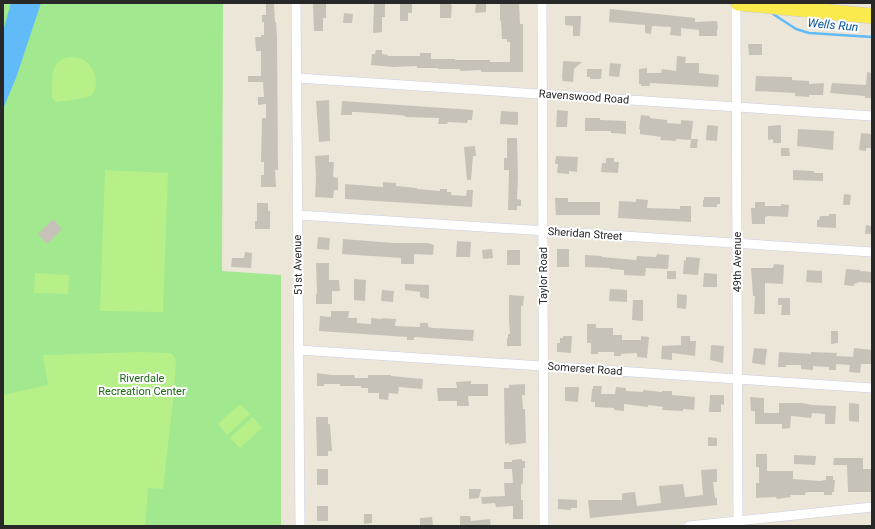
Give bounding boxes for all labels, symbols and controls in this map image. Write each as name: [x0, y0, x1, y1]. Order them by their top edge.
water label: Wells Run: [807, 16, 859, 34]
street label: Ravenswood Road: [538, 87, 630, 107]
street label: Sheridan Street: [547, 225, 623, 243]
street label: 49th Avenue: [731, 231, 744, 292]
street label: 51st Avenue: [291, 235, 305, 295]
street label: Taylor Road: [537, 247, 550, 305]
street label: Somerset Road: [547, 360, 623, 378]
park label: Riverdale Recreation Center: [98, 372, 186, 398]

